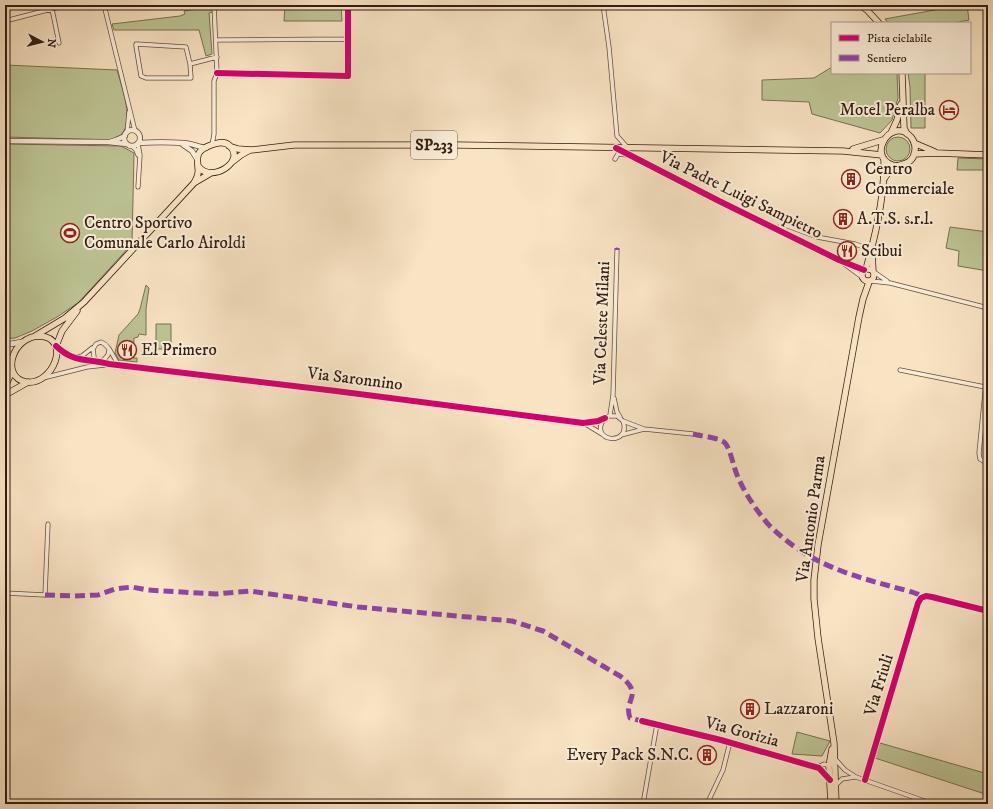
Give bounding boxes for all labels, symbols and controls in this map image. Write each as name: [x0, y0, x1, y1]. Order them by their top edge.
north arrow: [22, 22, 62, 62]
legend: [831, 22, 971, 74]
text: Pista ciclabile: [867, 31, 932, 46]
text: N: [43, 38, 58, 48]
text: Sentiero: [867, 51, 907, 66]
place label: Motel Peralba: [840, 99, 936, 121]
hotel icon: Motel Peralba: [938, 99, 960, 121]
road number: SP233: [411, 131, 457, 159]
street label: Via Padre Luigi Sampietro: [655, 146, 826, 244]
place label: Centro Commerciale: [865, 158, 954, 200]
building icon: Centro Commerciale: [840, 168, 862, 190]
building icon: A.T.S. s.r.l.: [832, 208, 854, 230]
place label: A.T.S. s.r.l.: [857, 208, 933, 230]
place label: Centro Sportivo Comunale Carlo Airoldi: [84, 212, 246, 254]
sports icon: Centro Sportivo Comunale Carlo Airoldi: [59, 222, 81, 244]
restaurant icon: Scibui: [836, 240, 858, 262]
place label: Scibui: [861, 240, 902, 262]
street label: Via Celeste Milani: [589, 261, 615, 386]
restaurant icon: El Primero: [116, 339, 138, 361]
place label: El Primero: [141, 339, 217, 361]
street label: Via Saronnino: [305, 362, 404, 396]
street label: Via Antonio Parma: [791, 453, 831, 585]
street label: Via Friuli: [859, 651, 899, 720]
building icon: Lazzaroni: [739, 698, 761, 720]
place label: Lazzaroni: [764, 698, 833, 720]
street label: Via Gorizia: [702, 711, 782, 753]
place label: Every Pack S.N.C.: [567, 744, 693, 766]
building icon: Every Pack S.N.C.: [696, 744, 718, 766]

